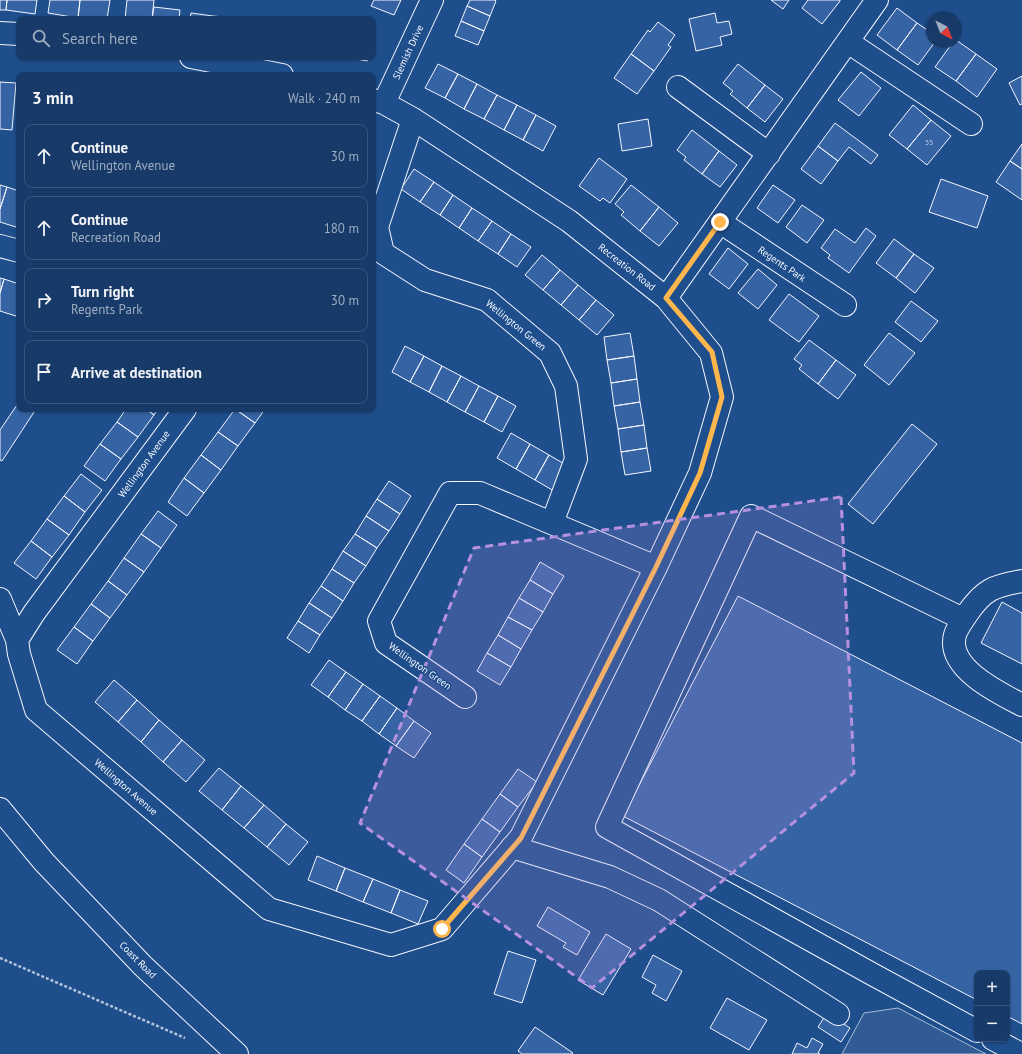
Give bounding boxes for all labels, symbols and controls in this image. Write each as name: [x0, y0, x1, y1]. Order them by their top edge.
north arrow: [926, 12, 962, 48]
search box: [16, 16, 376, 60]
street label: Slemish Drive: [390, 23, 426, 81]
icon: search: [30, 27, 52, 49]
text: Search here: [62, 29, 138, 48]
text: 3 min: [32, 87, 73, 109]
text: Walk · 240 m: [288, 90, 360, 107]
house number: 35: [925, 137, 933, 147]
text: Continue: [71, 138, 128, 157]
icon: ahead: [33, 145, 55, 167]
text: 30 m: [331, 148, 359, 165]
text: Wellington Avenue: [71, 157, 175, 174]
text: Continue: [71, 210, 128, 229]
route end: [711, 213, 729, 231]
icon: ahead: [33, 217, 55, 239]
text: 180 m: [324, 220, 359, 237]
text: Recreation Road: [71, 229, 161, 246]
street label: Recreation Road: [596, 241, 658, 293]
street label: Regents Park: [756, 243, 809, 285]
text: Turn right: [71, 282, 134, 301]
icon: right: [33, 289, 55, 311]
text: 30 m: [331, 292, 359, 309]
street label: Wellington Green: [483, 297, 549, 353]
text: Regents Park: [71, 301, 143, 318]
icon: arrive: [33, 361, 55, 383]
text: Arrive at destination: [71, 363, 202, 382]
street label: Wellington Avenue: [115, 428, 173, 500]
street label: Wellington Green: [386, 639, 454, 693]
street label: Wellington Avenue: [92, 756, 160, 818]
route start: [433, 920, 451, 938]
street label: Coast Road: [117, 939, 159, 981]
map controls: [974, 970, 1010, 1042]
button: +: [974, 970, 1010, 1006]
button: −: [974, 1006, 1010, 1042]

